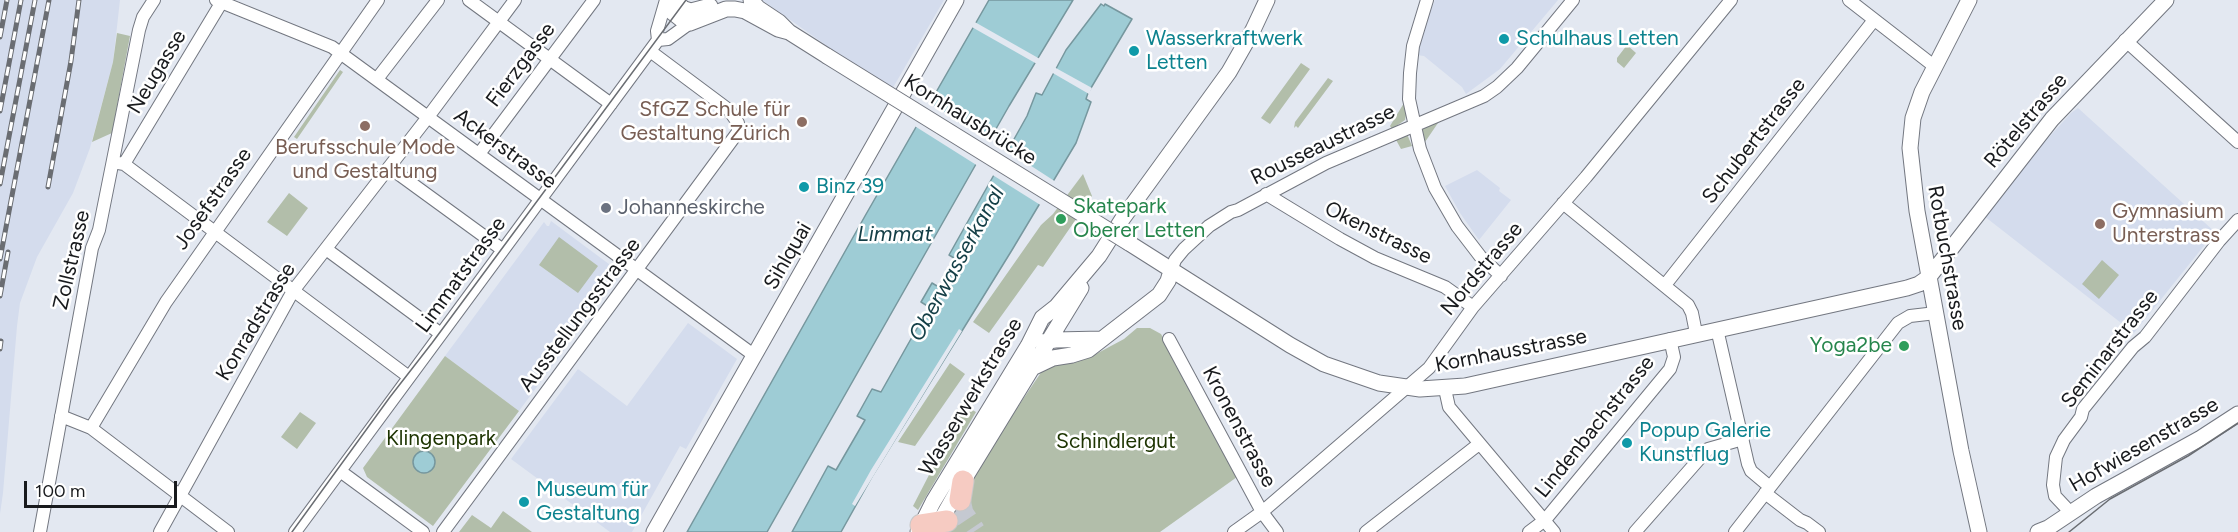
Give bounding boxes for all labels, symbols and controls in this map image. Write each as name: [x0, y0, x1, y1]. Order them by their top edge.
street label: Fierzgasse: [481, 18, 561, 112]
street label: Neugasse: [122, 25, 192, 119]
place label: Wasserkraftwerk Letten: [1146, 26, 1303, 76]
place label: Schulhaus Letten: [1516, 26, 1679, 52]
marker: Schulhaus Letten: [1497, 32, 1511, 46]
marker: Wasserkraftwerk Letten: [1127, 44, 1141, 58]
street label: Kornhausbrücke: [899, 69, 1041, 171]
street label: Rötelstrasse: [1979, 69, 2073, 173]
street label: Schubertstrasse: [1697, 73, 1811, 209]
place label: SfGZ Schule für Gestaltung Zürich: [620, 97, 790, 147]
street label: Rousseaustrasse: [1247, 99, 1399, 191]
street label: Ackerstrasse: [449, 103, 561, 195]
marker: SfGZ Schule für Gestaltung Zürich: [795, 115, 809, 129]
marker: Berufsschule Mode und Gestaltung: [358, 119, 372, 133]
place label: Berufsschule Mode und Gestaltung: [275, 135, 455, 185]
street label: Josefstrasse: [169, 143, 257, 255]
place label: Binz 39: [816, 174, 884, 200]
marker: Binz 39: [797, 180, 811, 194]
water label: Oberwasserkanal: [903, 182, 1011, 346]
street label: Rotbuchstrasse: [1922, 183, 1972, 333]
place label: Skatepark Oberer Letten: [1073, 194, 1205, 244]
place label: Johanneskirche: [618, 195, 765, 221]
street label: Okenstrasse: [1320, 196, 1436, 270]
place label: Gymnasium Unterstrass: [2112, 199, 2224, 249]
marker: Johanneskirche: [599, 201, 613, 215]
street label: Zollstrasse: [48, 208, 96, 312]
street label: Limmatstrasse: [411, 212, 511, 338]
marker: Skatepark Oberer Letten: [1054, 212, 1068, 226]
street label: Nordstrasse: [1436, 217, 1528, 321]
marker: Gymnasium Unterstrass: [2093, 217, 2107, 231]
street label: Sihlquai: [759, 218, 817, 294]
water label: Limmat: [857, 222, 933, 248]
street label: Ausstellungsstrasse: [514, 233, 646, 397]
street label: Konradstrasse: [211, 258, 301, 386]
street label: Seminarstrasse: [2056, 285, 2164, 413]
street label: Wasserwerkstrasse: [914, 314, 1028, 480]
street label: Kornhausstrasse: [1433, 324, 1589, 378]
place label: Yoga2be: [1810, 333, 1892, 359]
marker: Yoga2be: [1897, 339, 1911, 353]
street label: Lindenbachstrasse: [1530, 351, 1660, 503]
street label: Kronenstrasse: [1197, 362, 1281, 492]
street label: Hofwiesenstrasse: [2065, 392, 2223, 498]
place label: Popup Galerie Kunstflug: [1639, 418, 1771, 468]
park label: Klingenpark: [386, 426, 496, 452]
park label: Schindlergut: [1056, 429, 1176, 455]
marker: Popup Galerie Kunstflug: [1620, 436, 1634, 450]
scale bar: [27, 469, 180, 507]
place label: Museum für Gestaltung: [536, 477, 648, 527]
text: 100 m: [35, 480, 85, 502]
marker: Museum für Gestaltung: [517, 495, 531, 509]

